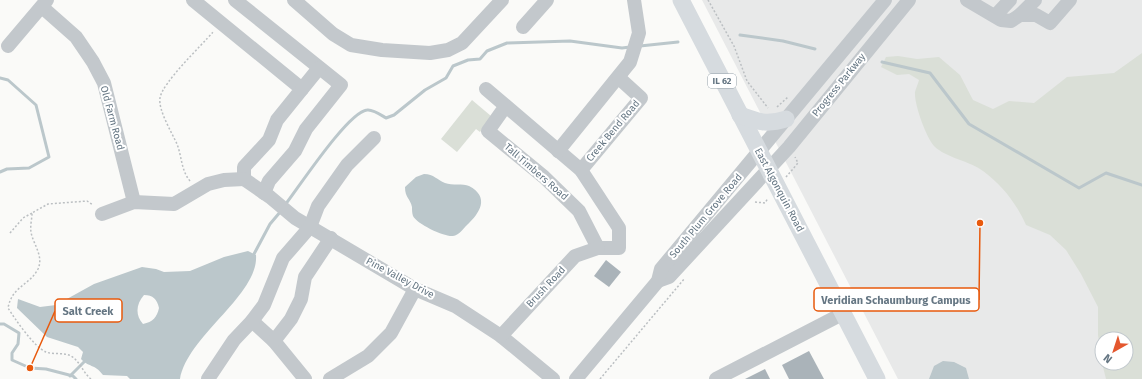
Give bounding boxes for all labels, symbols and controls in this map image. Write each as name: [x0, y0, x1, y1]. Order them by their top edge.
street label: Progress Parkway: [810, 51, 868, 119]
road number: IL 62: [708, 74, 736, 88]
street label: Old Farm Road: [98, 84, 126, 152]
street label: Creek Bend Road: [584, 98, 642, 164]
street label: Tall Timbers Road: [502, 141, 570, 203]
street label: East Algonquin Road: [752, 146, 806, 234]
street label: South Plum Grove Road: [667, 171, 745, 261]
street label: Pine Valley Drive: [364, 255, 436, 301]
street label: Brush Road: [524, 264, 568, 310]
callout: Veridian Schaumburg Campus: [814, 288, 979, 311]
text: Veridian Schaumburg Campus: [820, 294, 971, 307]
callout: Salt Creek: [55, 299, 122, 322]
text: Salt Creek: [63, 305, 114, 318]
north arrow: [1094, 331, 1134, 371]
text: N: [1101, 351, 1115, 366]

